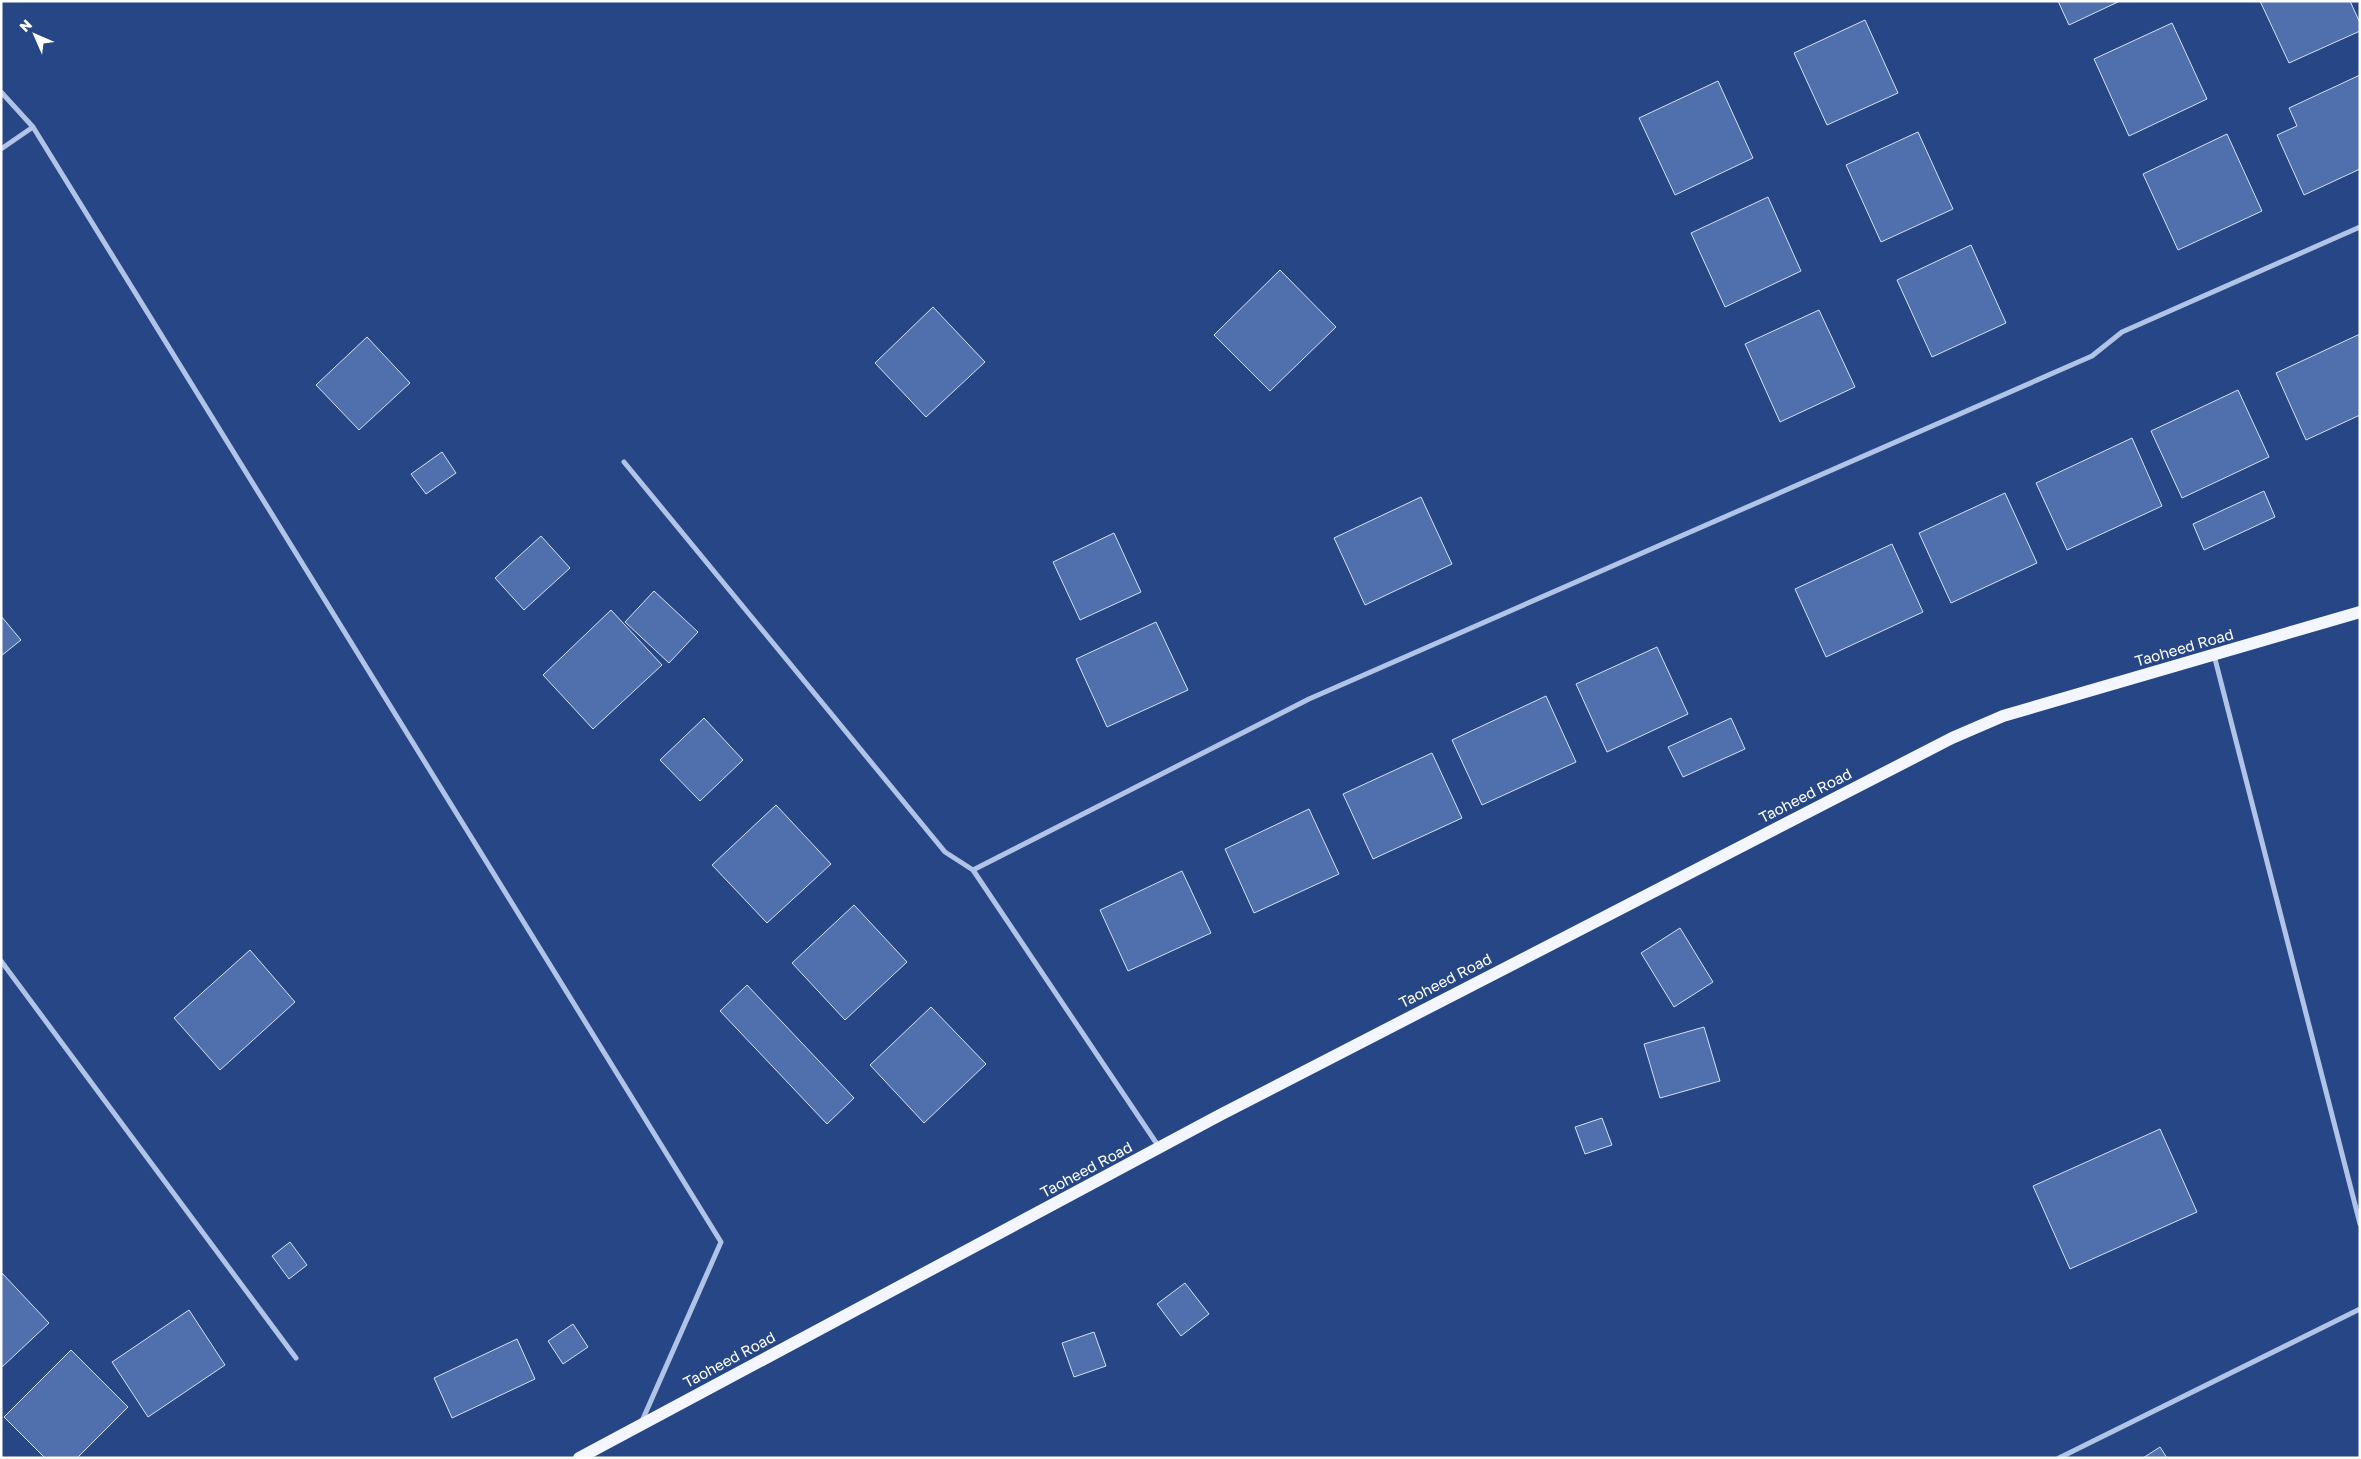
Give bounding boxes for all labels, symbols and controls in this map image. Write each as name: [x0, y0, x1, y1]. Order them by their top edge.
north arrow: [10, 10, 60, 60]
text: N: [16, 16, 35, 35]
street label: Taoheed Road: [2133, 624, 2235, 670]
street label: Taoheed Road: [1756, 764, 1854, 826]
street label: Taoheed Road: [1396, 949, 1494, 1011]
street label: Taoheed Road: [1037, 1137, 1135, 1201]
street label: Taoheed Road: [680, 1327, 778, 1391]

